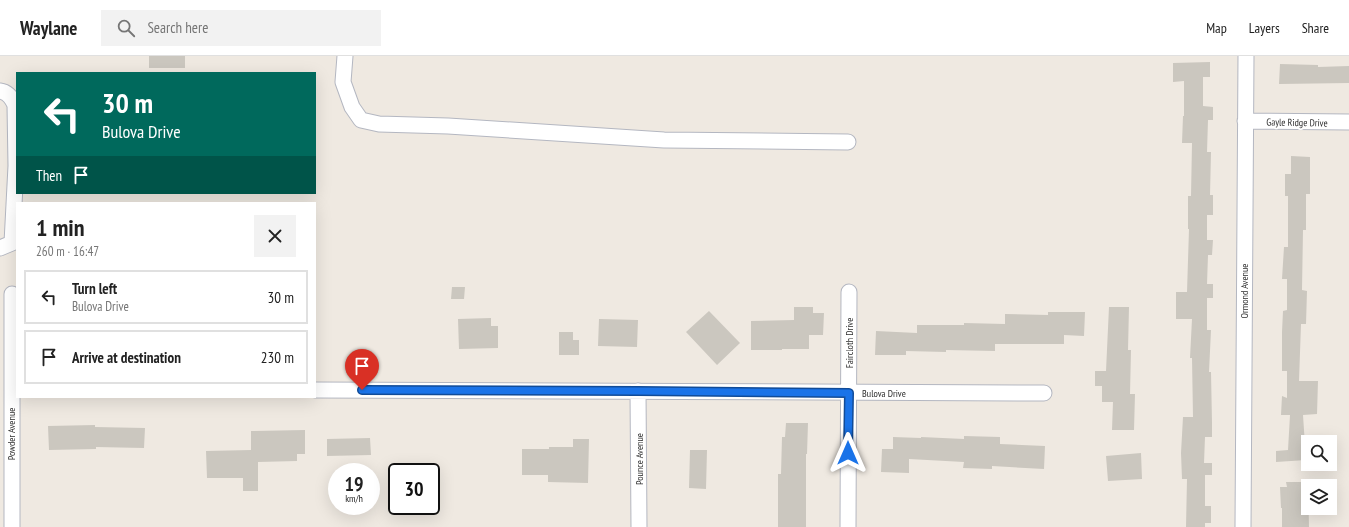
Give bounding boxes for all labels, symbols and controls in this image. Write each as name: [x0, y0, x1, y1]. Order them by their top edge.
search box: [101, 10, 381, 46]
text: Waylane: [20, 16, 77, 40]
icon: search: [115, 17, 137, 39]
text: Search here: [147, 18, 208, 37]
text: Map: [1206, 19, 1227, 37]
text: Layers: [1249, 19, 1280, 37]
text: Share: [1302, 19, 1329, 37]
text: 30 m: [102, 84, 153, 121]
icon: left: [36, 88, 88, 140]
street label: Gayle Ridge Drive: [1266, 115, 1328, 130]
text: Bulova Drive: [102, 120, 181, 143]
icon: arrive: [70, 164, 92, 186]
text: Then: [36, 166, 62, 185]
text: 1 min: [36, 212, 84, 243]
button: close: [254, 215, 296, 257]
text: 260 m · 16:47: [36, 243, 99, 260]
street label: Ormond Avenue: [1238, 264, 1251, 318]
text: Turn left: [72, 279, 117, 298]
icon: left: [38, 286, 60, 308]
text: 30 m: [268, 288, 294, 307]
text: Bulova Drive: [72, 298, 129, 315]
street label: Faircloth Drive: [843, 318, 856, 368]
icon: arrive: [38, 346, 60, 368]
text: Arrive at destination: [72, 348, 181, 367]
text: 230 m: [261, 348, 294, 367]
pin: [345, 349, 379, 390]
icon: arrive: [351, 355, 373, 377]
street label: Bulova Drive: [862, 387, 906, 400]
street label: Powder Avenue: [5, 408, 18, 460]
position arrow: [827, 432, 869, 474]
street label: Pounce Avenue: [633, 433, 646, 485]
map controls: [1301, 435, 1337, 515]
button: search: [1301, 435, 1337, 471]
speed limit sign: 30: [388, 463, 440, 515]
text: 19: [344, 471, 364, 497]
button: layers: [1301, 479, 1337, 515]
text: km/h: [345, 492, 363, 505]

